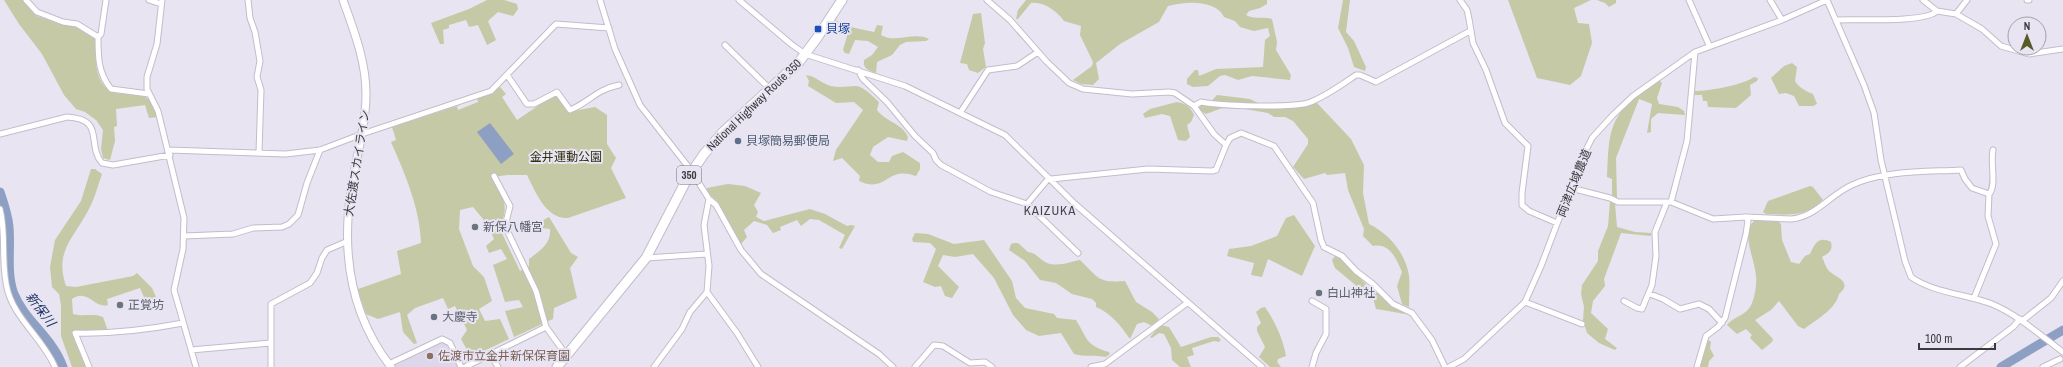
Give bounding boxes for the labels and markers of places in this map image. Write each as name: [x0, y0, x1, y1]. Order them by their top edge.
place label: 貝塚: [826, 21, 850, 37]
marker: 貝塚: [813, 24, 823, 34]
place label: 貝塚簡易郵便局: [746, 133, 830, 149]
marker: 貝塚簡易郵便局: [733, 136, 743, 146]
place label: 新保八幡宮: [483, 219, 543, 235]
marker: 新保八幡宮: [470, 222, 480, 232]
place label: 白山神社: [1327, 285, 1375, 301]
marker: 白山神社: [1314, 288, 1324, 298]
place label: 正覚坊: [128, 297, 164, 313]
marker: 正覚坊: [115, 300, 125, 310]
place label: 大慶寺: [442, 309, 478, 325]
marker: 大慶寺: [429, 312, 439, 322]
place label: 佐渡市立金井新保保育園: [438, 348, 570, 364]
marker: 佐渡市立金井新保保育園: [425, 351, 435, 361]

